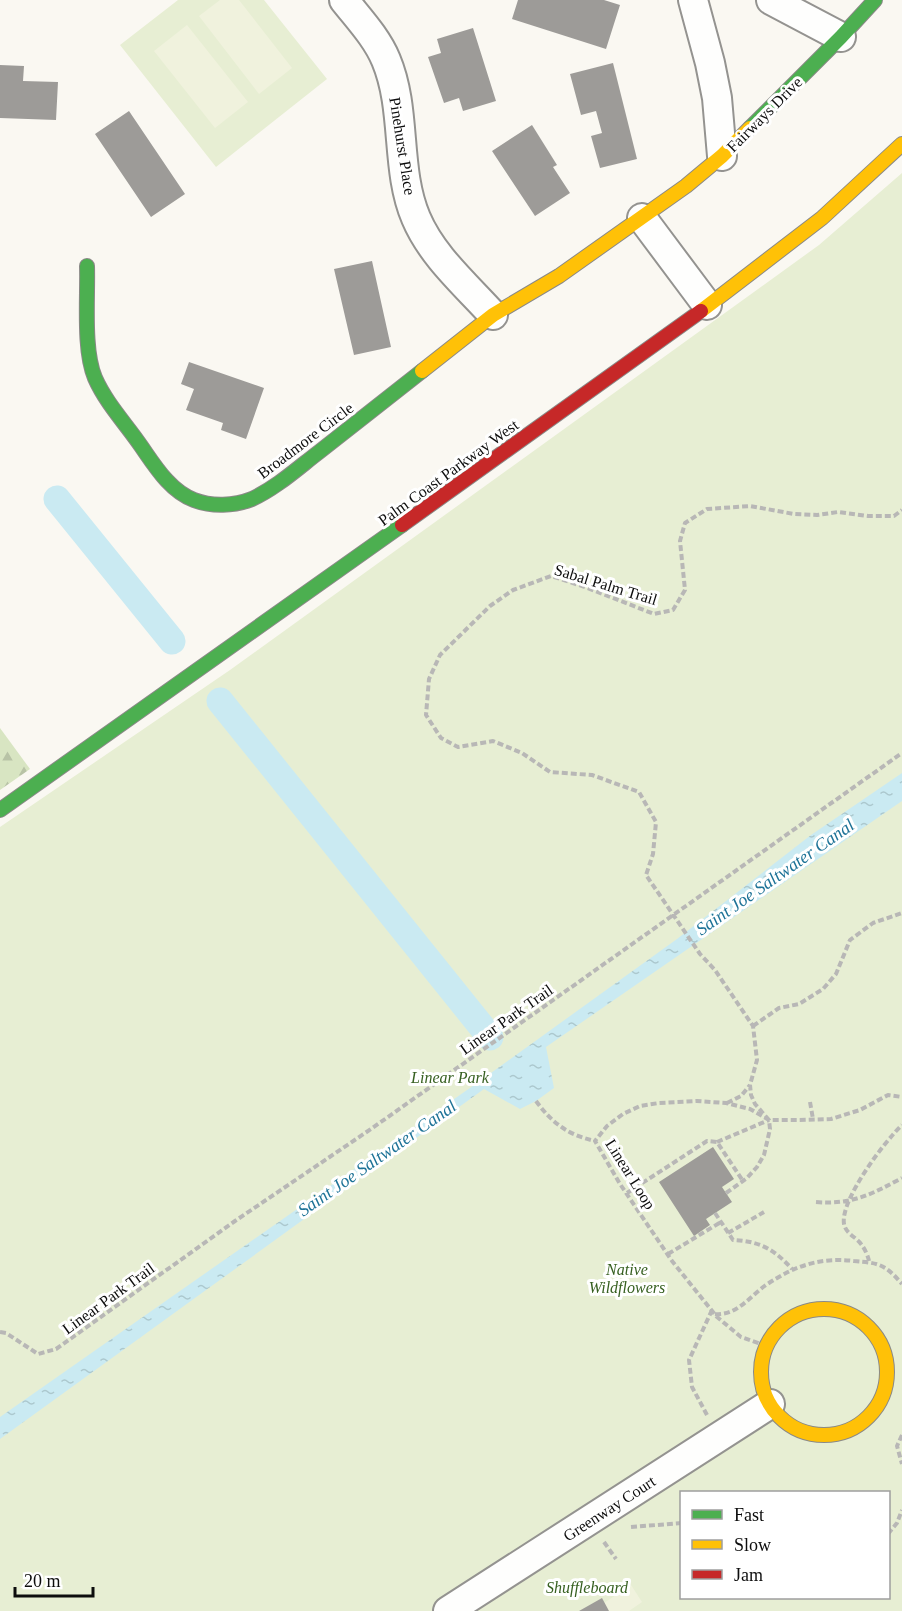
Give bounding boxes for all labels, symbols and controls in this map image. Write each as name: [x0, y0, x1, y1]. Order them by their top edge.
street label: Fairways Drive: [723, 73, 806, 156]
street label: Pinehurst Place: [386, 96, 419, 196]
street label: Broadmore Circle: [254, 399, 356, 482]
street label: Palm Coast Parkway West: [375, 416, 523, 530]
street label: Sabal Palm Trail: [552, 561, 660, 608]
water label: Saint Joe Saltwater Canal: [692, 815, 858, 939]
street label: Linear Park Trail: [457, 981, 556, 1058]
park label: Linear Park: [410, 1069, 490, 1086]
water label: Saint Joe Saltwater Canal: [294, 1096, 460, 1220]
street label: Linear Loop: [601, 1136, 659, 1213]
street label: Linear Park Trail: [59, 1259, 158, 1337]
park label: Native Wildflowers: [589, 1261, 665, 1297]
street label: Greenway Court: [560, 1472, 659, 1545]
legend: [680, 1491, 890, 1599]
text: Fast: [734, 1505, 764, 1525]
text: Slow: [734, 1535, 771, 1555]
scale bar: [15, 1560, 93, 1598]
text: Jam: [734, 1565, 763, 1585]
text: 20 m: [24, 1571, 61, 1591]
park label: Shuffleboard: [546, 1579, 629, 1597]

